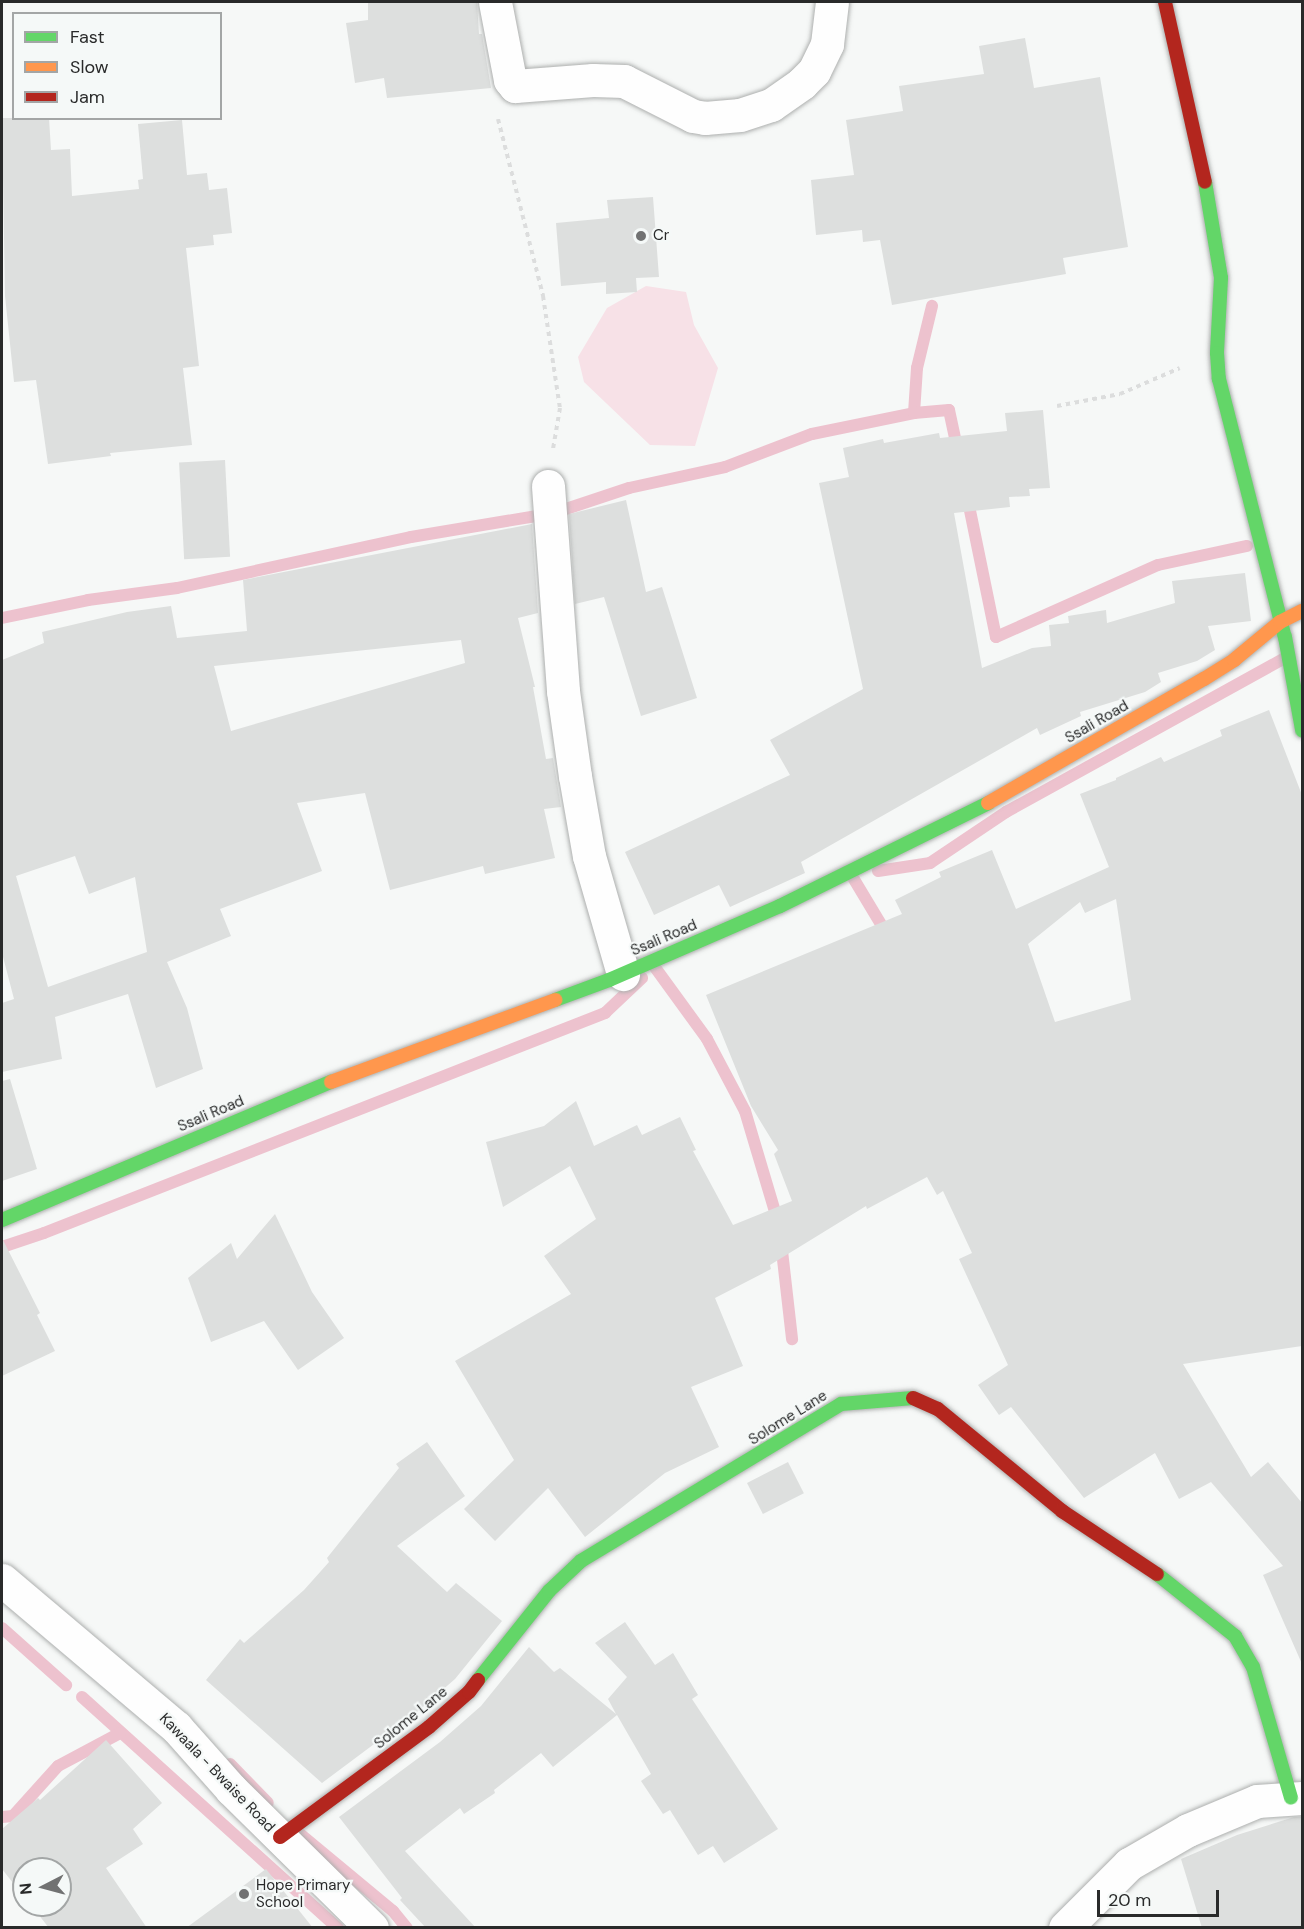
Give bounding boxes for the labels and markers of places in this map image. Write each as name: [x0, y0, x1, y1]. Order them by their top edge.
place label: Cr: [653, 227, 669, 245]
marker: Cr: [634, 229, 648, 243]
place label: Hope Primary School: [256, 1876, 350, 1911]
marker: Hope Primary School: [237, 1887, 251, 1901]

